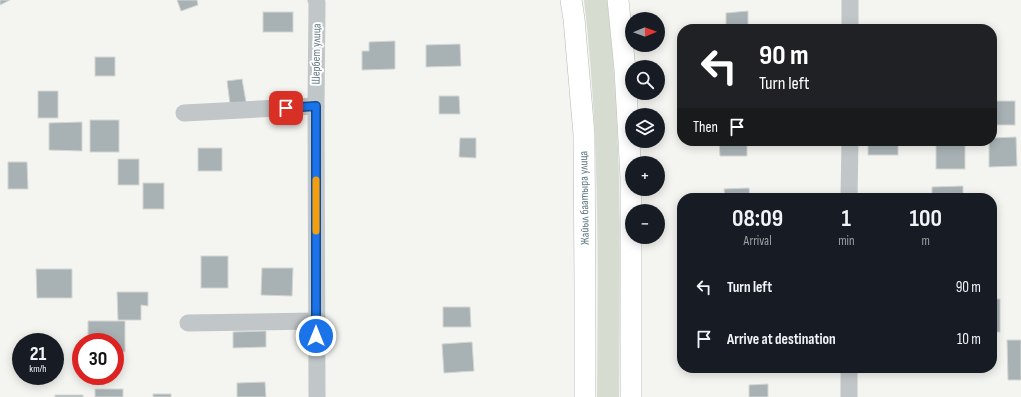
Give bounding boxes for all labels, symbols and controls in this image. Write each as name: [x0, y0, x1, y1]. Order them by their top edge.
north arrow: [625, 12, 665, 52]
map controls: [625, 12, 665, 244]
street label: Шербет улица: [308, 23, 325, 85]
text: 90 m: [759, 39, 809, 72]
icon: left: [693, 40, 745, 92]
button: search: [625, 60, 665, 100]
text: Turn left: [759, 73, 810, 94]
pin: [269, 91, 303, 125]
icon: arrive: [275, 97, 297, 119]
button: layers: [625, 108, 665, 148]
icon: arrive: [726, 116, 748, 138]
text: Then: [693, 118, 718, 137]
street label: Жайыл баатыра улица: [576, 150, 593, 245]
button: +: [625, 156, 665, 196]
button: −: [625, 204, 665, 244]
text: 08:09: [732, 204, 783, 233]
text: 1: [842, 204, 851, 233]
text: 100: [910, 204, 942, 233]
text: Arrival: [744, 233, 772, 249]
text: min: [838, 233, 854, 249]
text: m: [922, 233, 930, 249]
icon: left: [693, 276, 715, 298]
text: Turn left: [727, 278, 772, 297]
text: 90 m: [956, 278, 981, 297]
position arrow: [295, 315, 337, 357]
icon: arrive: [693, 328, 715, 350]
text: Arrive at destination: [727, 330, 836, 349]
text: 10 m: [957, 330, 981, 349]
speed limit sign: 30: [72, 333, 124, 385]
text: 21: [30, 342, 46, 366]
text: km/h: [29, 363, 47, 375]

